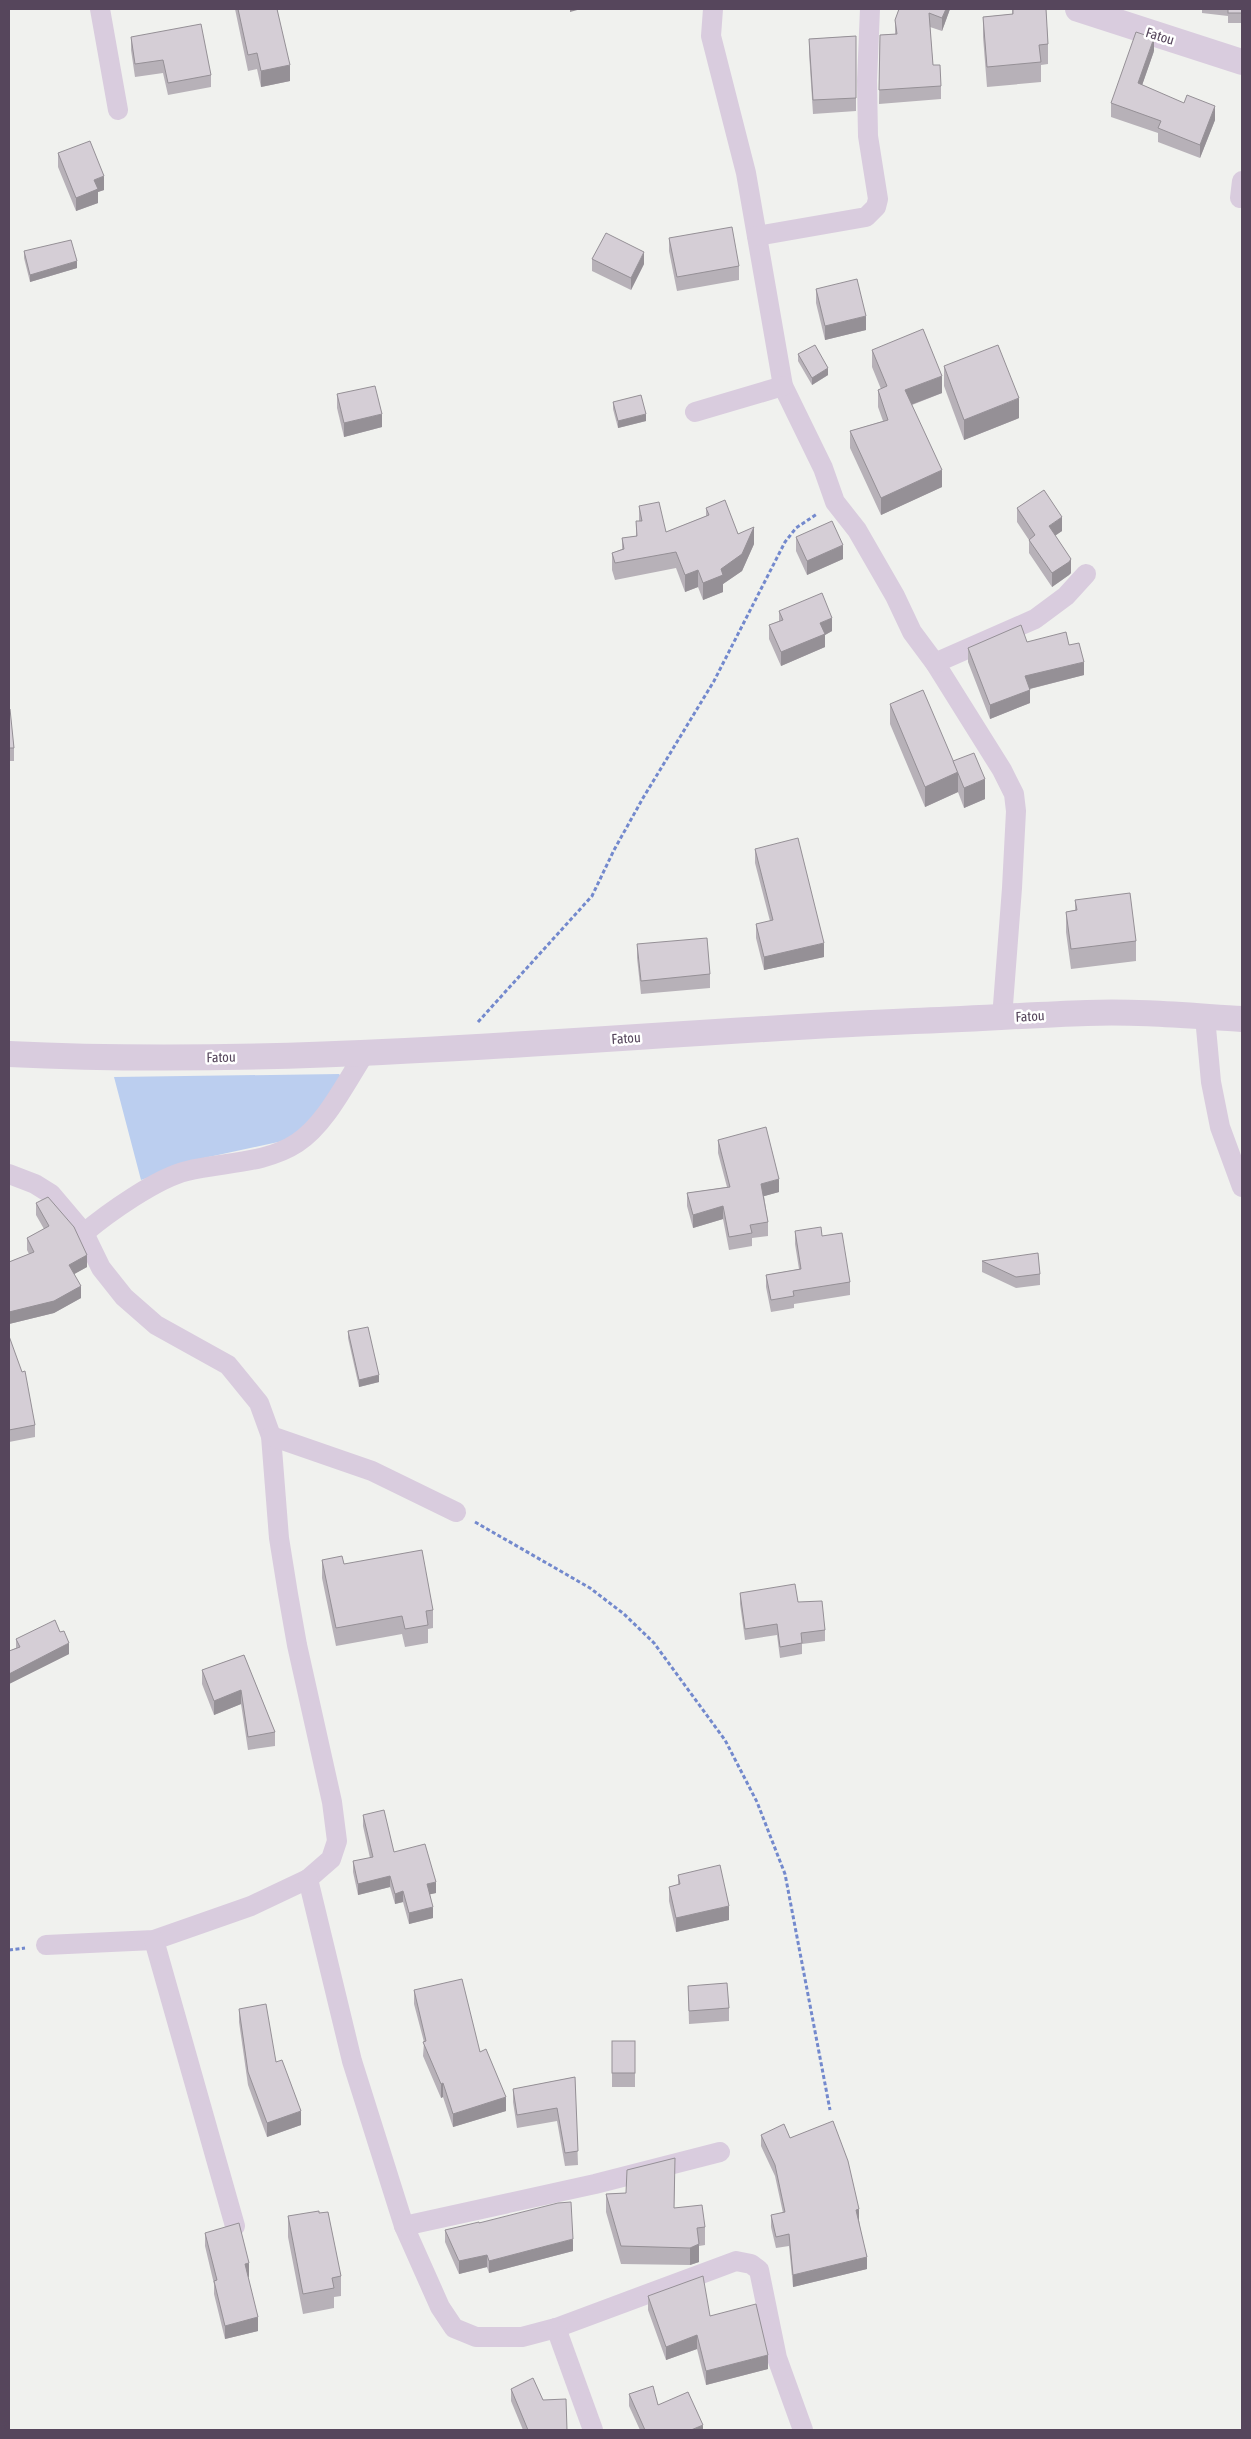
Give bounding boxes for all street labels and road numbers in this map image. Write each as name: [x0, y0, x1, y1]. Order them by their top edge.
street label: Fatou: [1144, 24, 1176, 48]
street label: Fatou: [1015, 1007, 1045, 1025]
street label: Fatou: [611, 1029, 641, 1047]
street label: Fatou: [206, 1049, 236, 1065]

